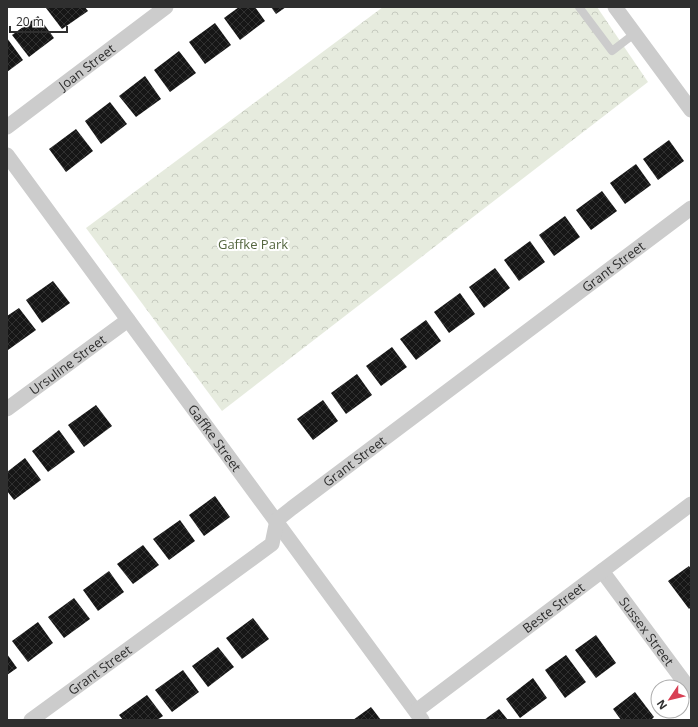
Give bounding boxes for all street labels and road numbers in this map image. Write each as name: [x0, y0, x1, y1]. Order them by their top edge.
street label: Joan Street: [53, 39, 119, 95]
street label: Grant Street: [578, 237, 649, 296]
street label: Ursuline Street: [26, 330, 110, 399]
street label: Gaffke Street: [184, 401, 246, 475]
street label: Grant Street: [319, 431, 390, 491]
street label: Beste Street: [519, 578, 589, 637]
street label: Sussex Street: [615, 593, 678, 670]
street label: Grant Street: [64, 640, 135, 699]

